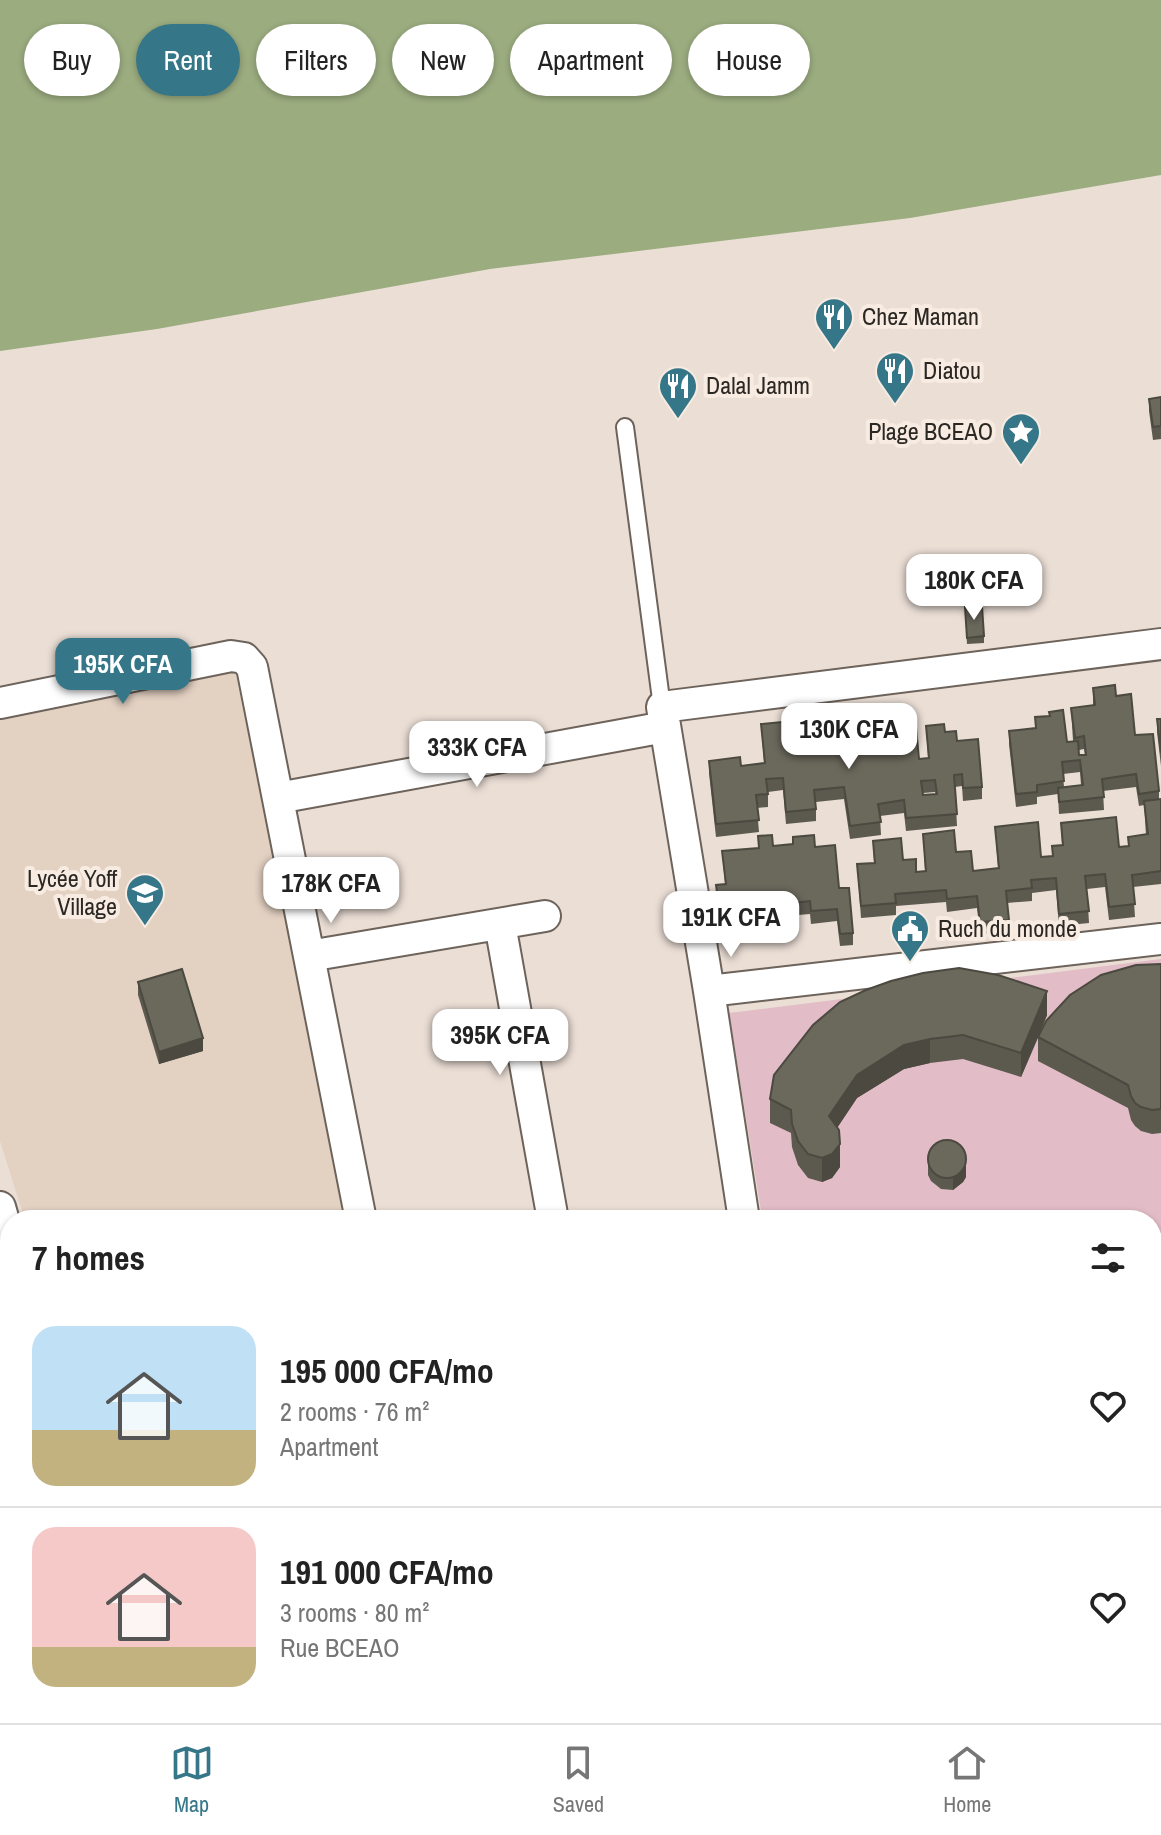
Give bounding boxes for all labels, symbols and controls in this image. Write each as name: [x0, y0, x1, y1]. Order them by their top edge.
chip: Buy: [24, 24, 120, 96]
chip: Rent: [136, 24, 240, 96]
chip: Filters: [256, 24, 376, 96]
chip: New: [392, 24, 494, 96]
chip: Apartment: [510, 24, 672, 96]
chip: House: [688, 24, 810, 96]
restaurant icon: Chez Maman: [813, 296, 855, 351]
place label: Chez Maman: [862, 300, 979, 332]
restaurant icon: Diatou: [874, 350, 916, 405]
place label: Diatou: [923, 354, 981, 386]
restaurant icon: Dalal Jamm: [657, 365, 699, 420]
place label: Dalal Jamm: [706, 369, 810, 401]
place icon: Plage BCEAO: [1000, 411, 1042, 466]
place label: Plage BCEAO: [868, 415, 993, 447]
pin: 180K CFA: [891, 554, 1057, 622]
text: 180K CFA: [924, 562, 1024, 597]
pin: 195K CFA: [40, 638, 206, 706]
text: 195K CFA: [73, 646, 173, 681]
pin: 130K CFA: [766, 703, 932, 771]
text: 130K CFA: [799, 711, 899, 746]
pin: 333K CFA: [394, 721, 560, 789]
text: 333K CFA: [427, 729, 527, 764]
pin: 178K CFA: [248, 857, 414, 925]
place label: Lycée Yoff Village: [27, 862, 117, 922]
text: 178K CFA: [281, 865, 381, 900]
school or university icon: Lycée Yoff Village: [124, 872, 166, 927]
pin: 191K CFA: [648, 891, 814, 959]
text: 191K CFA: [681, 899, 781, 934]
public building icon: Ruch du monde: [889, 908, 931, 963]
place label: Ruch du monde: [938, 912, 1077, 944]
pin: 395K CFA: [417, 1009, 583, 1077]
text: 395K CFA: [450, 1017, 550, 1052]
text: 7 homes: [32, 1235, 145, 1281]
icon: filters: [1086, 1236, 1130, 1280]
text: 195 000 CFA/mo: [280, 1348, 494, 1394]
icon: home: [96, 1358, 192, 1454]
icon: heart: [1086, 1384, 1130, 1428]
text: 2 rooms · 76 m²: [280, 1394, 429, 1429]
text: Apartment: [280, 1429, 378, 1464]
text: 191 000 CFA/mo: [280, 1549, 494, 1595]
icon: home: [96, 1559, 192, 1655]
icon: heart: [1086, 1585, 1130, 1629]
text: 3 rooms · 80 m²: [280, 1595, 429, 1630]
text: Rue BCEAO: [280, 1630, 400, 1665]
tab: Map: [170, 1741, 214, 1819]
tab: Saved: [553, 1741, 604, 1819]
tab: Home: [943, 1741, 991, 1819]

